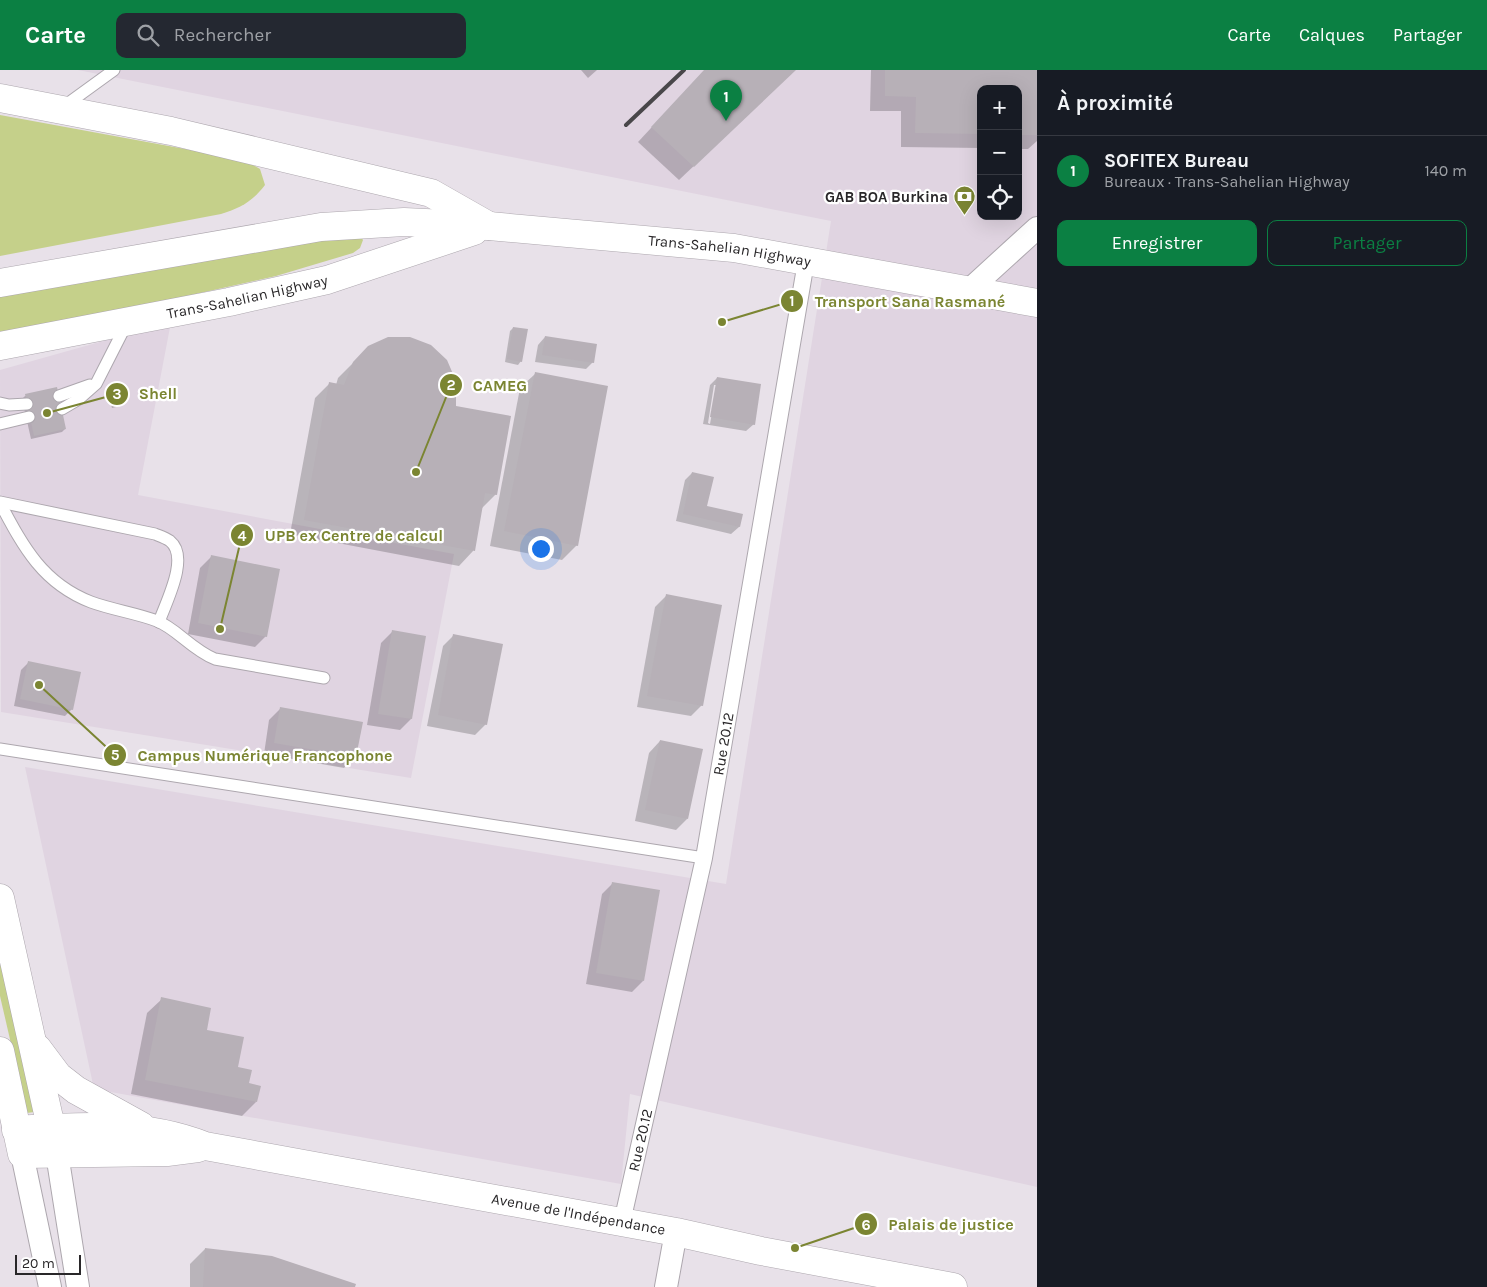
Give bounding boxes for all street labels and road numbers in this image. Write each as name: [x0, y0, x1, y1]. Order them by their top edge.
street label: Trans-Sahelian Highway: [647, 231, 812, 271]
street label: Trans-Sahelian Highway: [165, 271, 329, 323]
street label: Rue 20.12: [709, 711, 738, 777]
street label: Rue 20.12: [625, 1107, 656, 1173]
street label: Avenue de l'Indépendance: [490, 1189, 667, 1239]

